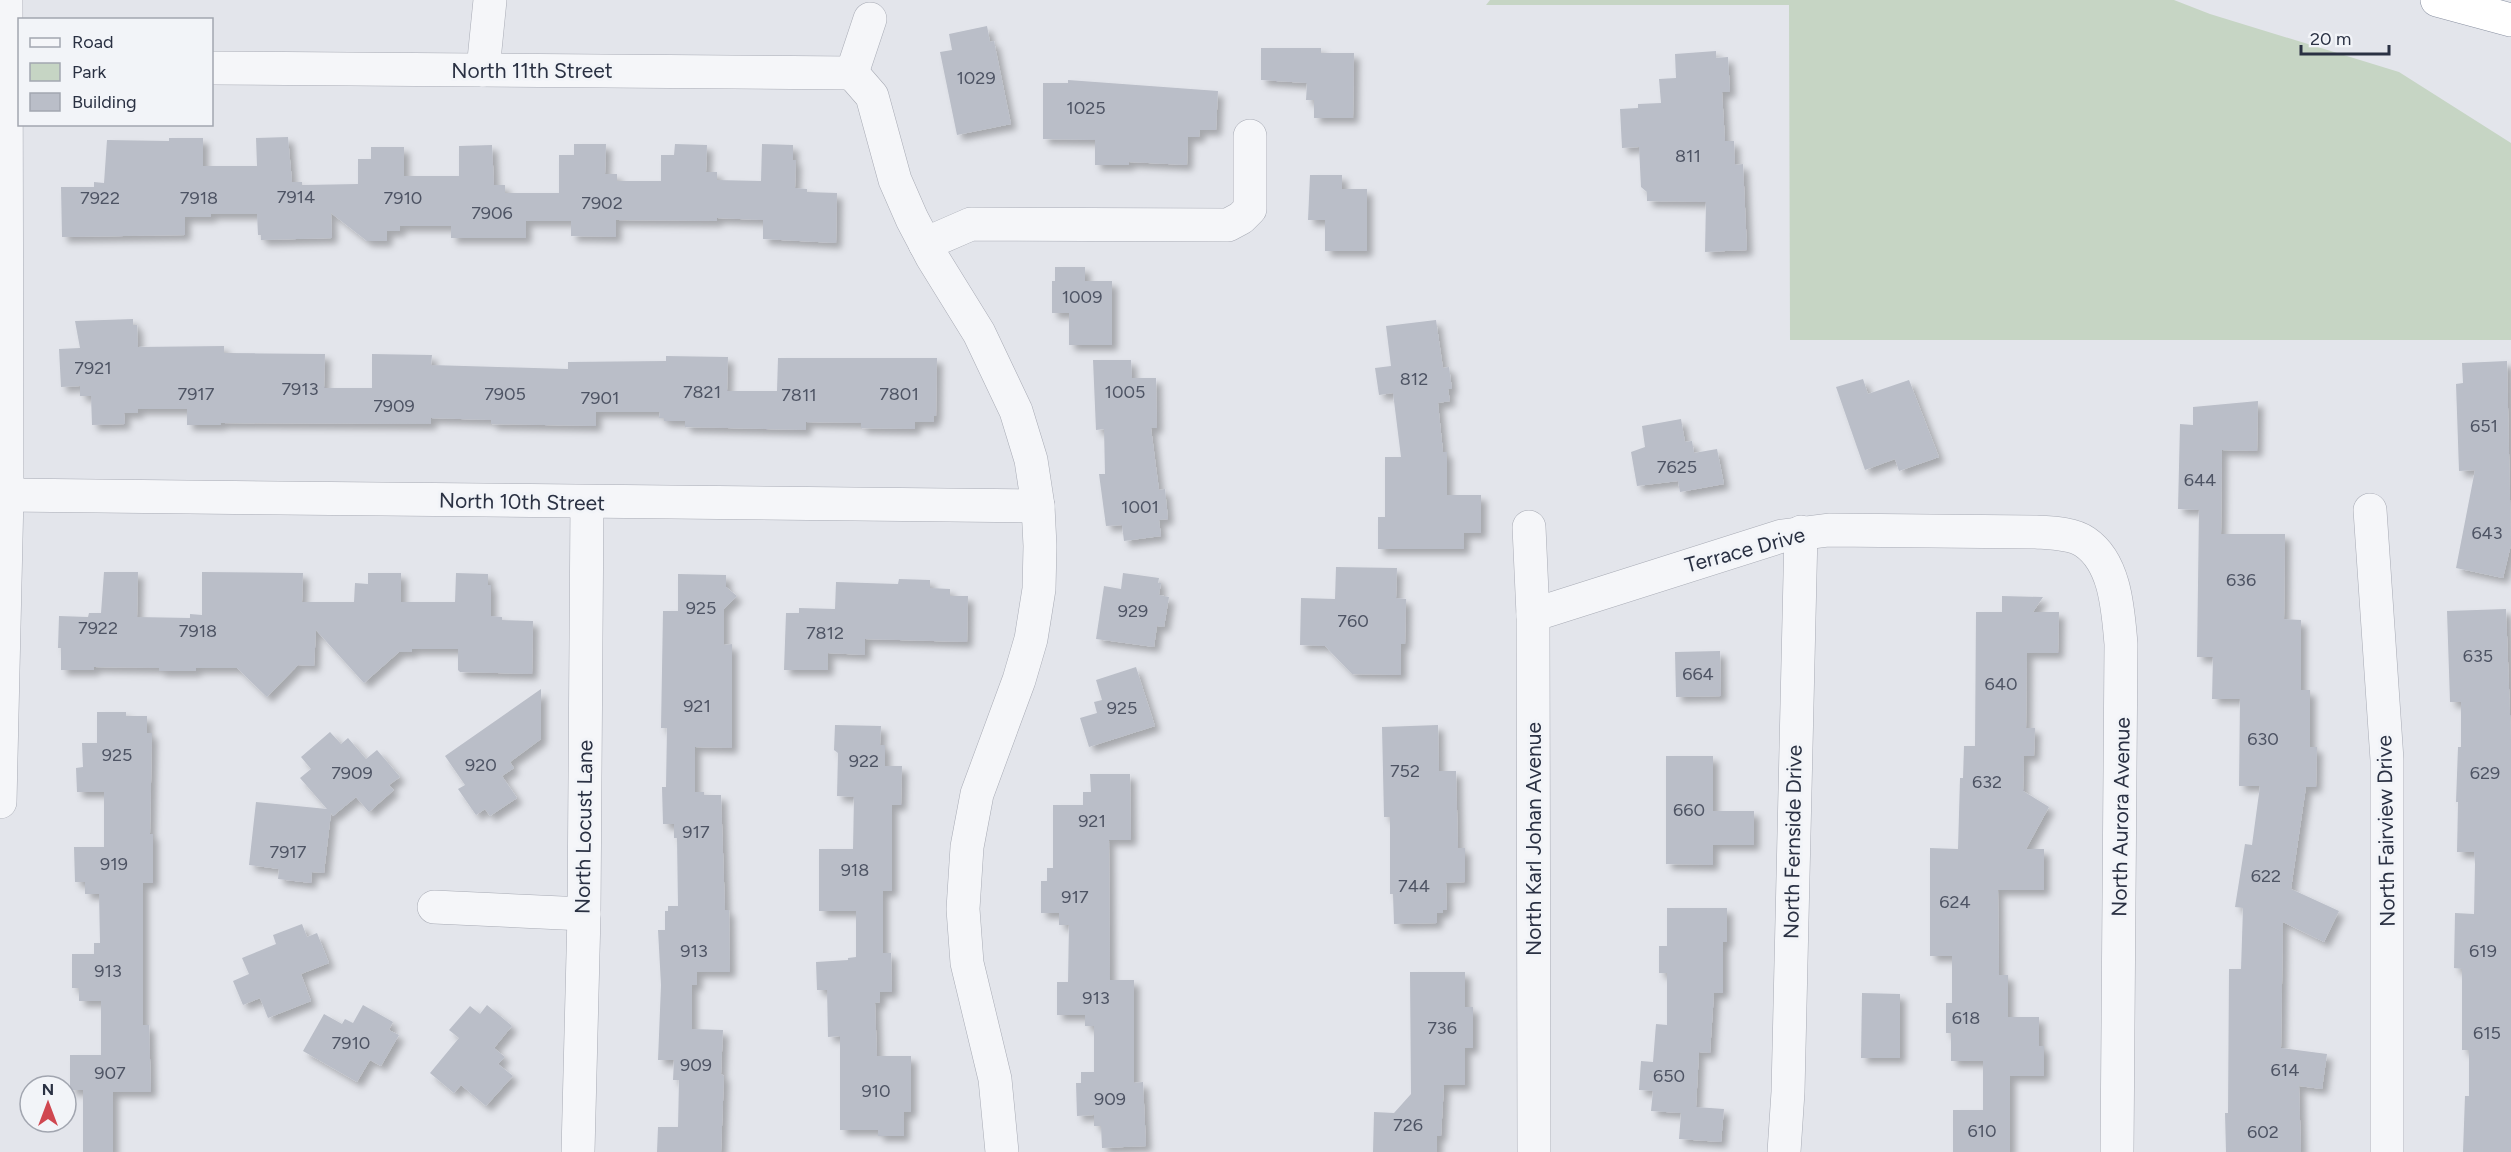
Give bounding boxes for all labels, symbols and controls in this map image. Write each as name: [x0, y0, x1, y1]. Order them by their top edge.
legend: [18, 18, 213, 126]
scale bar: [2301, 18, 2390, 56]
text: 20 m: [2310, 28, 2351, 50]
text: Road: [72, 31, 113, 53]
street label: North 11th Street: [451, 58, 613, 83]
text: Park: [72, 61, 107, 83]
house number: 1029: [956, 67, 996, 89]
text: Building: [72, 91, 137, 113]
house number: 1025: [1066, 97, 1106, 119]
house number: 811: [1675, 145, 1701, 167]
house number: 7914: [277, 186, 315, 208]
house number: 7922: [80, 187, 120, 209]
house number: 7918: [180, 187, 218, 209]
house number: 7910: [384, 187, 422, 209]
house number: 7902: [581, 192, 623, 214]
house number: 7906: [471, 202, 513, 224]
house number: 1009: [1062, 286, 1102, 308]
house number: 7921: [74, 357, 112, 379]
house number: 812: [1400, 368, 1428, 390]
house number: 7913: [281, 378, 319, 400]
house number: 7821: [683, 381, 721, 403]
house number: 1005: [1105, 381, 1145, 403]
house number: 7917: [178, 383, 215, 405]
house number: 7905: [484, 383, 526, 405]
house number: 7801: [879, 383, 919, 405]
house number: 7811: [781, 384, 817, 406]
house number: 7901: [581, 387, 619, 409]
house number: 7909: [373, 395, 415, 417]
house number: 651: [2470, 415, 2498, 437]
house number: 7625: [1657, 456, 1697, 478]
house number: 644: [2184, 469, 2216, 491]
street label: North 10th Street: [439, 488, 605, 515]
house number: 1001: [1121, 496, 1159, 518]
street label: Terrace Drive: [1682, 521, 1808, 578]
house number: 643: [2471, 522, 2503, 544]
house number: 636: [2226, 569, 2256, 591]
house number: 925: [686, 597, 716, 619]
house number: 929: [1118, 600, 1148, 622]
house number: 760: [1337, 610, 1369, 632]
house number: 7922: [78, 617, 118, 639]
house number: 7918: [179, 620, 217, 642]
house number: 7812: [806, 622, 844, 644]
house number: 635: [2463, 645, 2493, 667]
house number: 664: [1682, 663, 1714, 685]
house number: 640: [1985, 673, 2017, 695]
house number: 921: [683, 695, 711, 717]
house number: 925: [1107, 697, 1137, 719]
street label: North Aurora Avenue: [2106, 717, 2135, 917]
street label: North Karl Johan Avenue: [1521, 722, 1546, 956]
house number: 630: [2247, 728, 2279, 750]
street label: North Fairview Drive: [2371, 735, 2400, 927]
street label: North Locust Lane: [569, 740, 598, 914]
house number: 925: [102, 744, 132, 766]
street label: North Fernside Drive: [1778, 745, 1807, 939]
house number: 922: [849, 750, 879, 772]
house number: 920: [465, 754, 497, 776]
house number: 752: [1390, 760, 1420, 782]
house number: 7909: [331, 762, 373, 784]
house number: 629: [2470, 762, 2500, 784]
house number: 632: [1972, 771, 2002, 793]
house number: 660: [1673, 799, 1705, 821]
house number: 921: [1078, 810, 1106, 832]
house number: 917: [682, 821, 710, 843]
house number: 7917: [270, 841, 307, 863]
house number: 919: [100, 853, 128, 875]
house number: 918: [841, 859, 869, 881]
house number: 622: [2251, 865, 2281, 887]
house number: 744: [1398, 875, 1430, 897]
house number: 917: [1061, 886, 1089, 908]
house number: 624: [1939, 891, 1971, 913]
house number: 913: [680, 940, 708, 962]
house number: 619: [2469, 940, 2497, 962]
house number: 913: [94, 960, 122, 982]
house number: 913: [1082, 987, 1110, 1009]
house number: 618: [1952, 1007, 1980, 1029]
house number: 736: [1427, 1017, 1457, 1039]
house number: 615: [2473, 1022, 2501, 1044]
house number: 7910: [332, 1032, 370, 1054]
house number: 909: [680, 1054, 712, 1076]
house number: 614: [2271, 1059, 2299, 1081]
house number: 907: [94, 1062, 126, 1084]
house number: 650: [1653, 1065, 1685, 1087]
north arrow: [18, 1074, 78, 1134]
text: N: [42, 1080, 54, 1099]
house number: 910: [861, 1080, 891, 1102]
house number: 909: [1094, 1088, 1126, 1110]
house number: 726: [1393, 1114, 1423, 1136]
house number: 610: [1967, 1120, 1997, 1142]
house number: 602: [2247, 1121, 2279, 1143]

